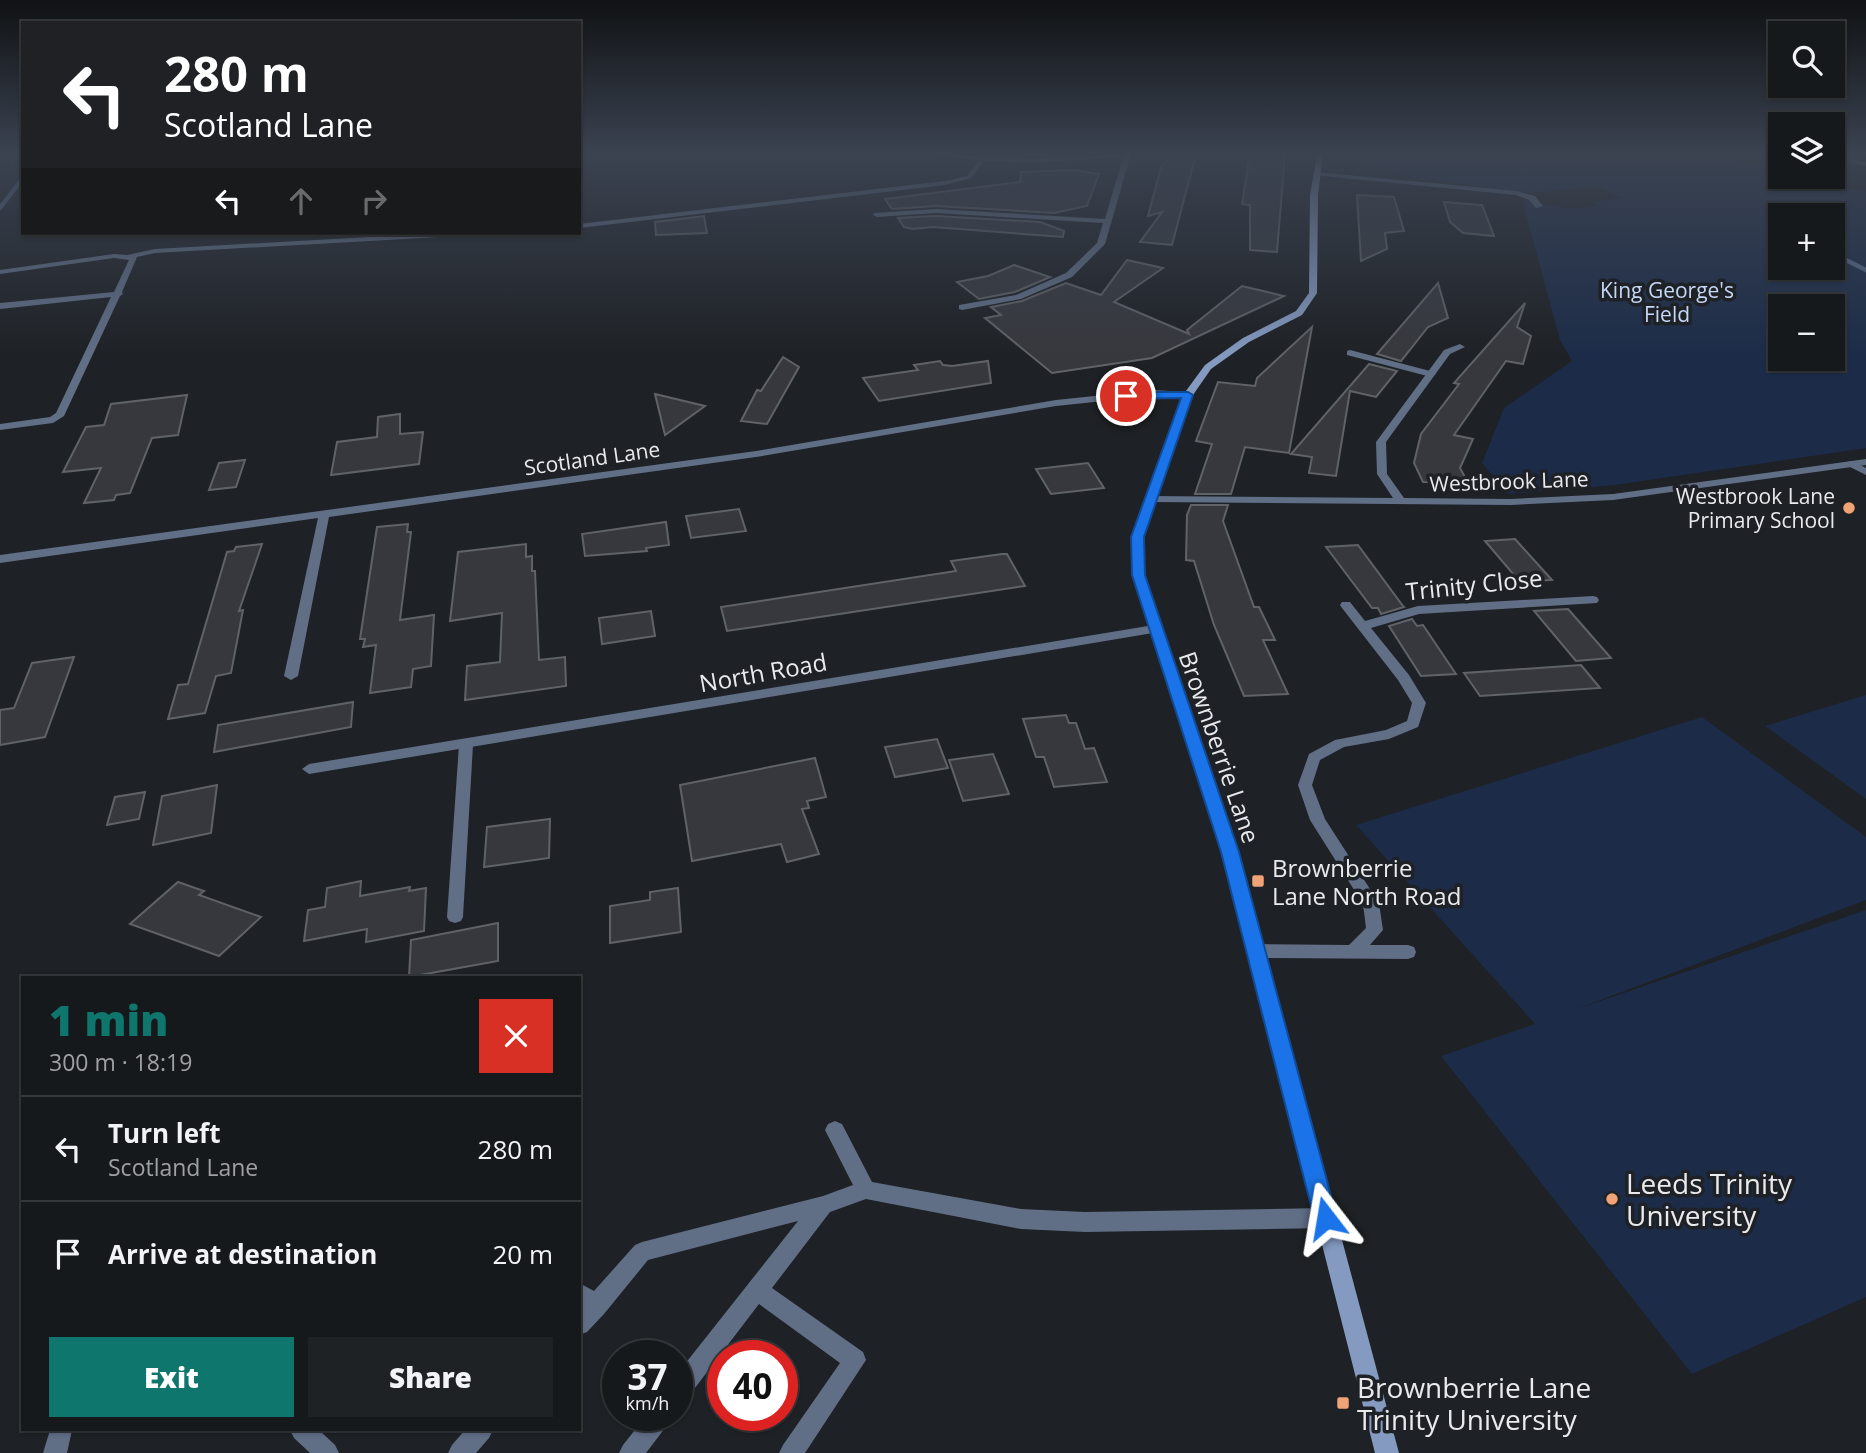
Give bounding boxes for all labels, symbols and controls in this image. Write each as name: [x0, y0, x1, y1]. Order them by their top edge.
map controls: [1768, 21, 1845, 371]
button: search: [1768, 21, 1845, 98]
text: 280 m: [164, 40, 309, 106]
icon: left: [49, 49, 140, 140]
text: Scotland Lane: [164, 103, 373, 146]
button: layers: [1768, 112, 1845, 189]
icon: left: [209, 182, 247, 220]
icon: ahead: [282, 182, 320, 220]
icon: right: [355, 182, 393, 220]
button: +: [1768, 203, 1845, 280]
park label: King George's Field: [1600, 276, 1734, 328]
button: −: [1768, 294, 1845, 371]
pin: [1096, 366, 1156, 426]
icon: arrive: [1107, 377, 1145, 415]
street label: Scotland Lane: [522, 435, 662, 481]
street label: Westbrook Lane: [1429, 464, 1589, 498]
place label: Westbrook Lane Primary School: [1676, 482, 1835, 534]
marker: Westbrook Lane Primary School: [1841, 500, 1857, 516]
street label: Trinity Close: [1404, 560, 1544, 608]
street label: North Road: [697, 645, 829, 699]
street label: Brownberrie Lane: [1172, 647, 1268, 847]
place label: Brownberrie Lane North Road: [1272, 851, 1461, 912]
marker: Brownberrie Lane North Road: [1250, 873, 1266, 889]
text: 1 min: [49, 991, 168, 1048]
button: close: [479, 999, 553, 1073]
text: 300 m · 18:19: [49, 1046, 192, 1078]
text: Turn left: [108, 1115, 220, 1151]
icon: left: [49, 1130, 87, 1168]
text: 280 m: [478, 1131, 553, 1167]
text: Scotland Lane: [108, 1151, 258, 1183]
place label: Leeds Trinity University: [1626, 1164, 1793, 1234]
position arrow: [1289, 1181, 1363, 1255]
marker: Leeds Trinity University: [1604, 1191, 1620, 1207]
icon: arrive: [49, 1235, 87, 1273]
text: Arrive at destination: [108, 1236, 377, 1272]
text: 20 m: [492, 1236, 553, 1272]
button: Exit: [49, 1337, 294, 1417]
button: Share: [308, 1337, 553, 1417]
speed limit sign: 40: [707, 1340, 798, 1431]
text: 37: [627, 1353, 668, 1400]
place label: Brownberrie Lane Trinity University: [1357, 1368, 1591, 1438]
text: km/h: [626, 1391, 669, 1415]
marker: Brownberrie Lane Trinity University: [1335, 1395, 1351, 1411]

